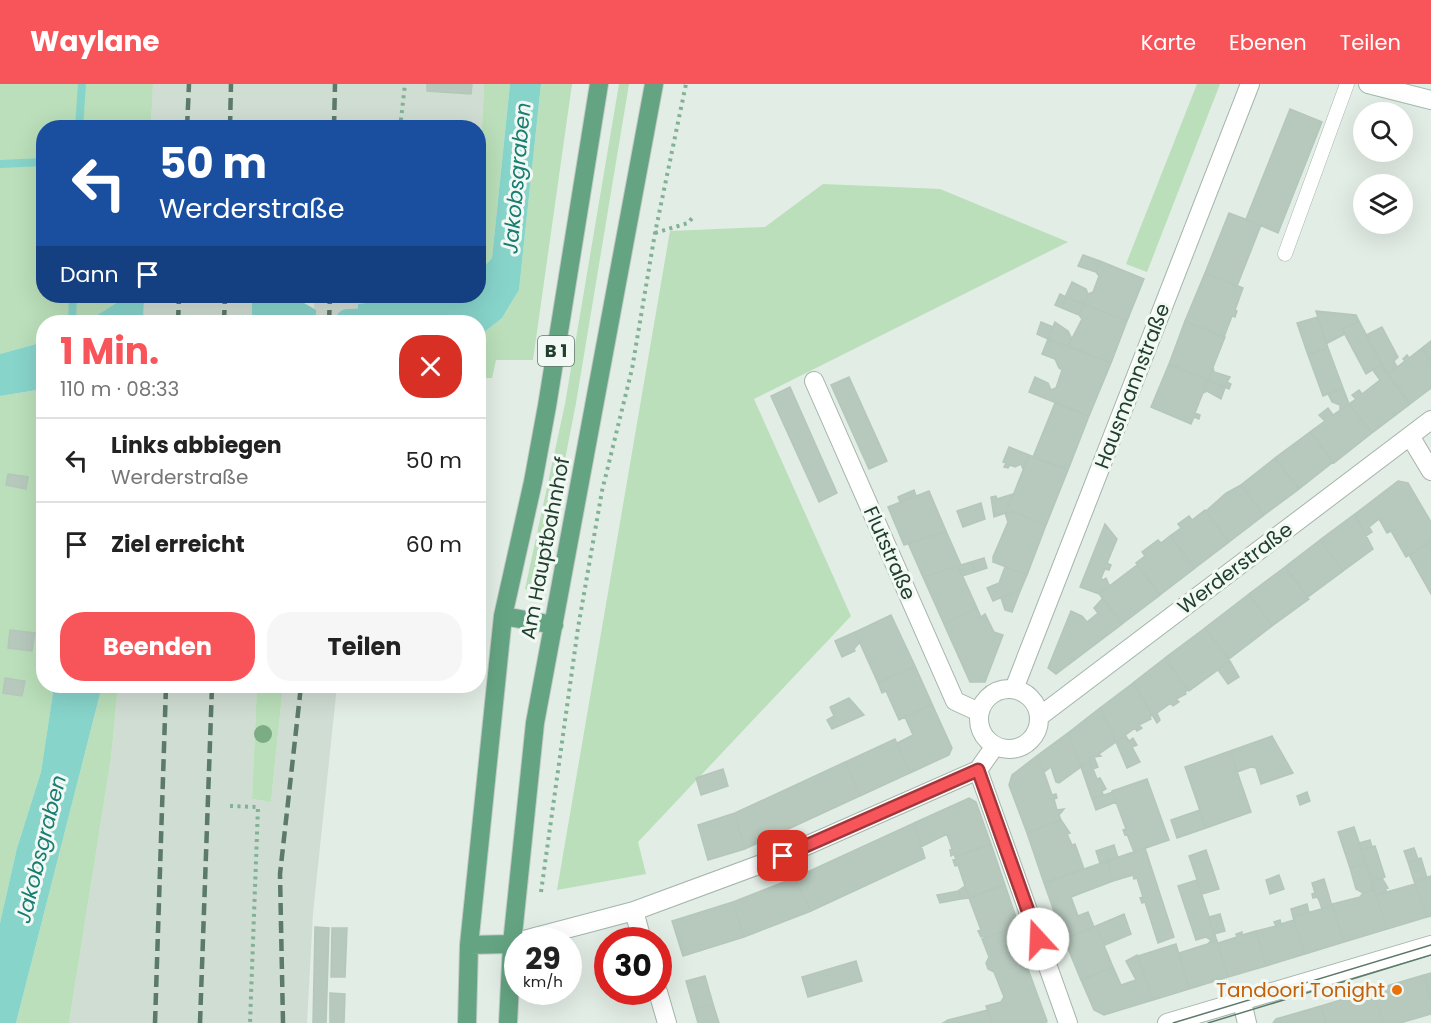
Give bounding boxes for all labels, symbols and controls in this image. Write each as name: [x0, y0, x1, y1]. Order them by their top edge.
text: Waylane: [30, 22, 160, 61]
text: Karte: [1141, 28, 1196, 57]
text: Ebenen: [1229, 28, 1307, 57]
text: Teilen: [1340, 28, 1401, 57]
water label: Jakobsgraben: [495, 101, 538, 255]
map controls: [1353, 102, 1413, 234]
button: search: [1353, 102, 1413, 162]
text: 50 m: [159, 134, 267, 193]
icon: left: [60, 144, 138, 222]
button: layers: [1353, 174, 1413, 234]
text: Werderstraße: [159, 190, 345, 227]
icon: arrive: [131, 258, 164, 291]
text: Dann: [60, 259, 119, 290]
street label: Hausmannstraße: [1088, 299, 1176, 473]
text: 1 Min.: [60, 326, 159, 377]
button: close: [399, 335, 462, 398]
road number: B 1: [538, 336, 574, 366]
text: 110 m · 08:33: [60, 375, 179, 403]
text: Links abbiegen: [111, 430, 282, 461]
icon: left: [60, 444, 93, 477]
text: 50 m: [406, 445, 462, 476]
street label: Am Hauptbahnhof: [514, 454, 576, 642]
text: Werderstraße: [111, 463, 248, 491]
street label: Flutstraße: [857, 502, 923, 604]
street label: Werderstraße: [1172, 515, 1298, 621]
icon: arrive: [60, 528, 93, 561]
text: Ziel erreicht: [111, 529, 245, 560]
text: 60 m: [406, 529, 462, 560]
button: Beenden: [60, 612, 255, 681]
button: Teilen: [267, 612, 462, 681]
water label: Jakobsgraben: [8, 772, 73, 926]
pin: [757, 830, 808, 881]
icon: arrive: [766, 839, 799, 872]
position arrow: [1006, 907, 1070, 971]
speed limit sign: 30: [594, 927, 672, 1005]
text: 29: [525, 937, 561, 980]
text: km/h: [523, 971, 563, 992]
place label: Tandoori Tonight: [1216, 976, 1385, 1004]
marker: Tandoori Tonight: [1390, 983, 1404, 997]

